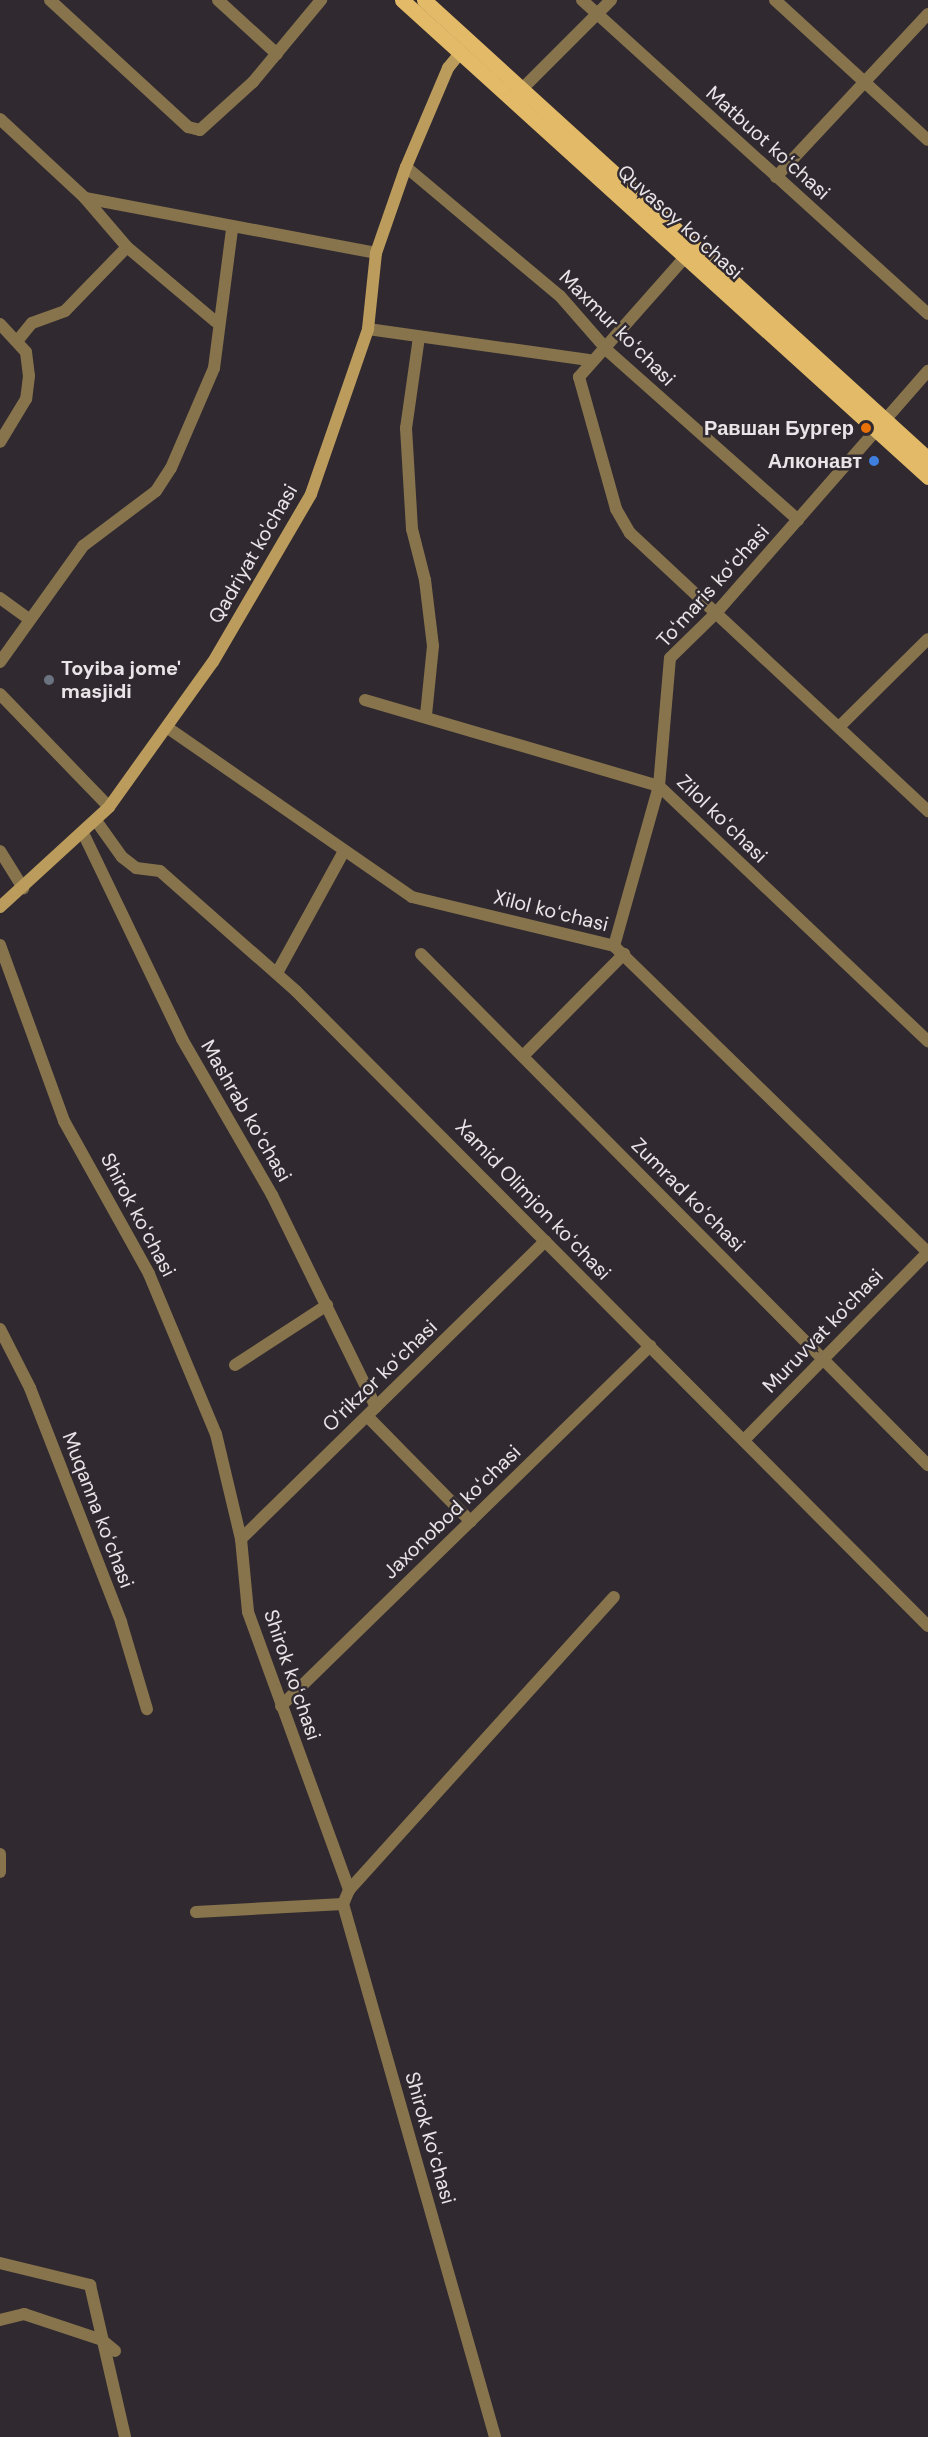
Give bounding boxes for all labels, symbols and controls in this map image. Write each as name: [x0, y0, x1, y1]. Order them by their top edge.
street label: Matbuot koʻchasi: [701, 81, 835, 205]
street label: Quvasoy koʻchasi: [613, 160, 747, 284]
street label: Maxmur koʻchasi: [554, 265, 680, 391]
place label: Равшан Бургер: [704, 416, 854, 440]
marker: Равшан Бургер: [859, 421, 873, 435]
place label: Алконавт: [768, 449, 862, 473]
marker: Алконавт: [867, 454, 881, 468]
street label: Qadriyat ko'chasi: [203, 480, 303, 628]
street label: Toʻmaris koʻchasi: [652, 520, 774, 652]
place label: Toyiba jome' masjidi: [61, 656, 181, 703]
marker: Toyiba jome' masjidi: [42, 673, 56, 687]
street label: Zilol koʻchasi: [672, 770, 772, 868]
street label: Xilol koʻchasi: [491, 885, 611, 937]
street label: Mashrab koʻchasi: [196, 1036, 296, 1186]
street label: Xamid Olimjon koʻchasi: [450, 1115, 616, 1285]
street label: Zumrad koʻchasi: [626, 1133, 750, 1257]
street label: Shirok koʻchasi: [95, 1149, 181, 1281]
street label: Muruvvat ko'chasi: [758, 1264, 888, 1398]
street label: Oʻrikzor koʻchasi: [318, 1315, 442, 1437]
street label: Muqanna koʻchasi: [57, 1429, 139, 1591]
street label: Jaxonobod koʻchasi: [378, 1440, 526, 1584]
street label: Shirok koʻchasi: [258, 1607, 326, 1743]
street label: Shirok koʻchasi: [400, 2069, 460, 2207]

